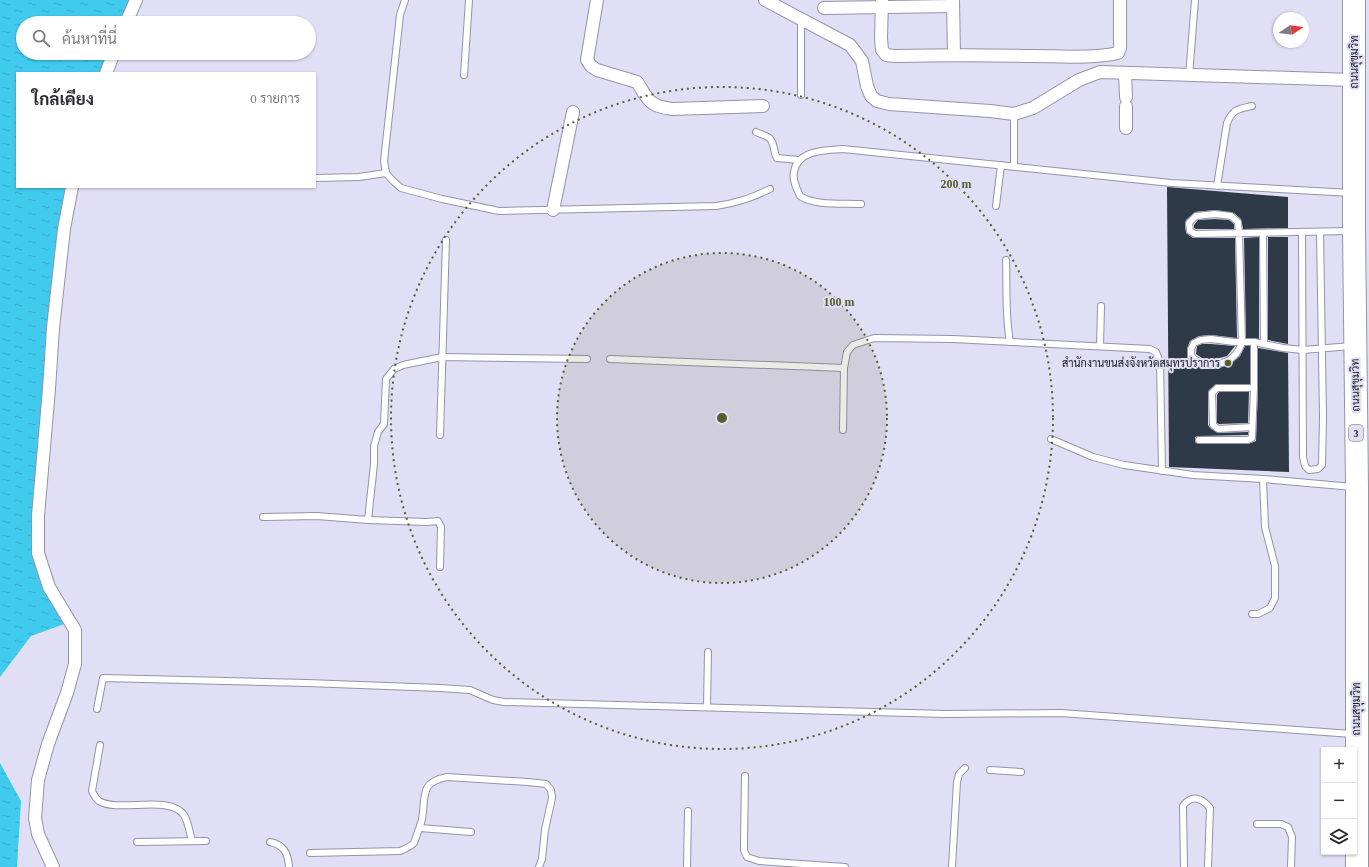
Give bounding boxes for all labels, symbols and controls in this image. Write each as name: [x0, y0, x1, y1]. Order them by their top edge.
north arrow: [1273, 12, 1309, 48]
search box: [16, 16, 316, 60]
icon: search: [30, 27, 52, 49]
text: ค้นหาที่นี่: [62, 31, 117, 47]
street label: ถนนสุขุมวิท: [1348, 36, 1363, 88]
text: ใกล้เคียง: [32, 90, 94, 109]
text: 0 รายการ: [250, 91, 300, 106]
text: 200 m: [941, 177, 972, 191]
text: 100 m: [824, 295, 855, 309]
place label: สำนักงานขนส่งจังหวัดสมุทรปราการ: [1062, 356, 1220, 372]
marker: สำนักงานขนส่งจังหวัดสมุทรปราการ: [1223, 358, 1233, 368]
street label: ถนนสุขุมวิท: [1349, 358, 1364, 412]
centre of rings: [715, 411, 729, 425]
road number: 3: [1349, 425, 1363, 441]
street label: ถนนสุขุมวิท: [1350, 683, 1365, 735]
map controls: [1321, 747, 1357, 855]
button: +: [1321, 747, 1357, 783]
button: −: [1321, 783, 1357, 819]
button: layers: [1321, 819, 1357, 855]

